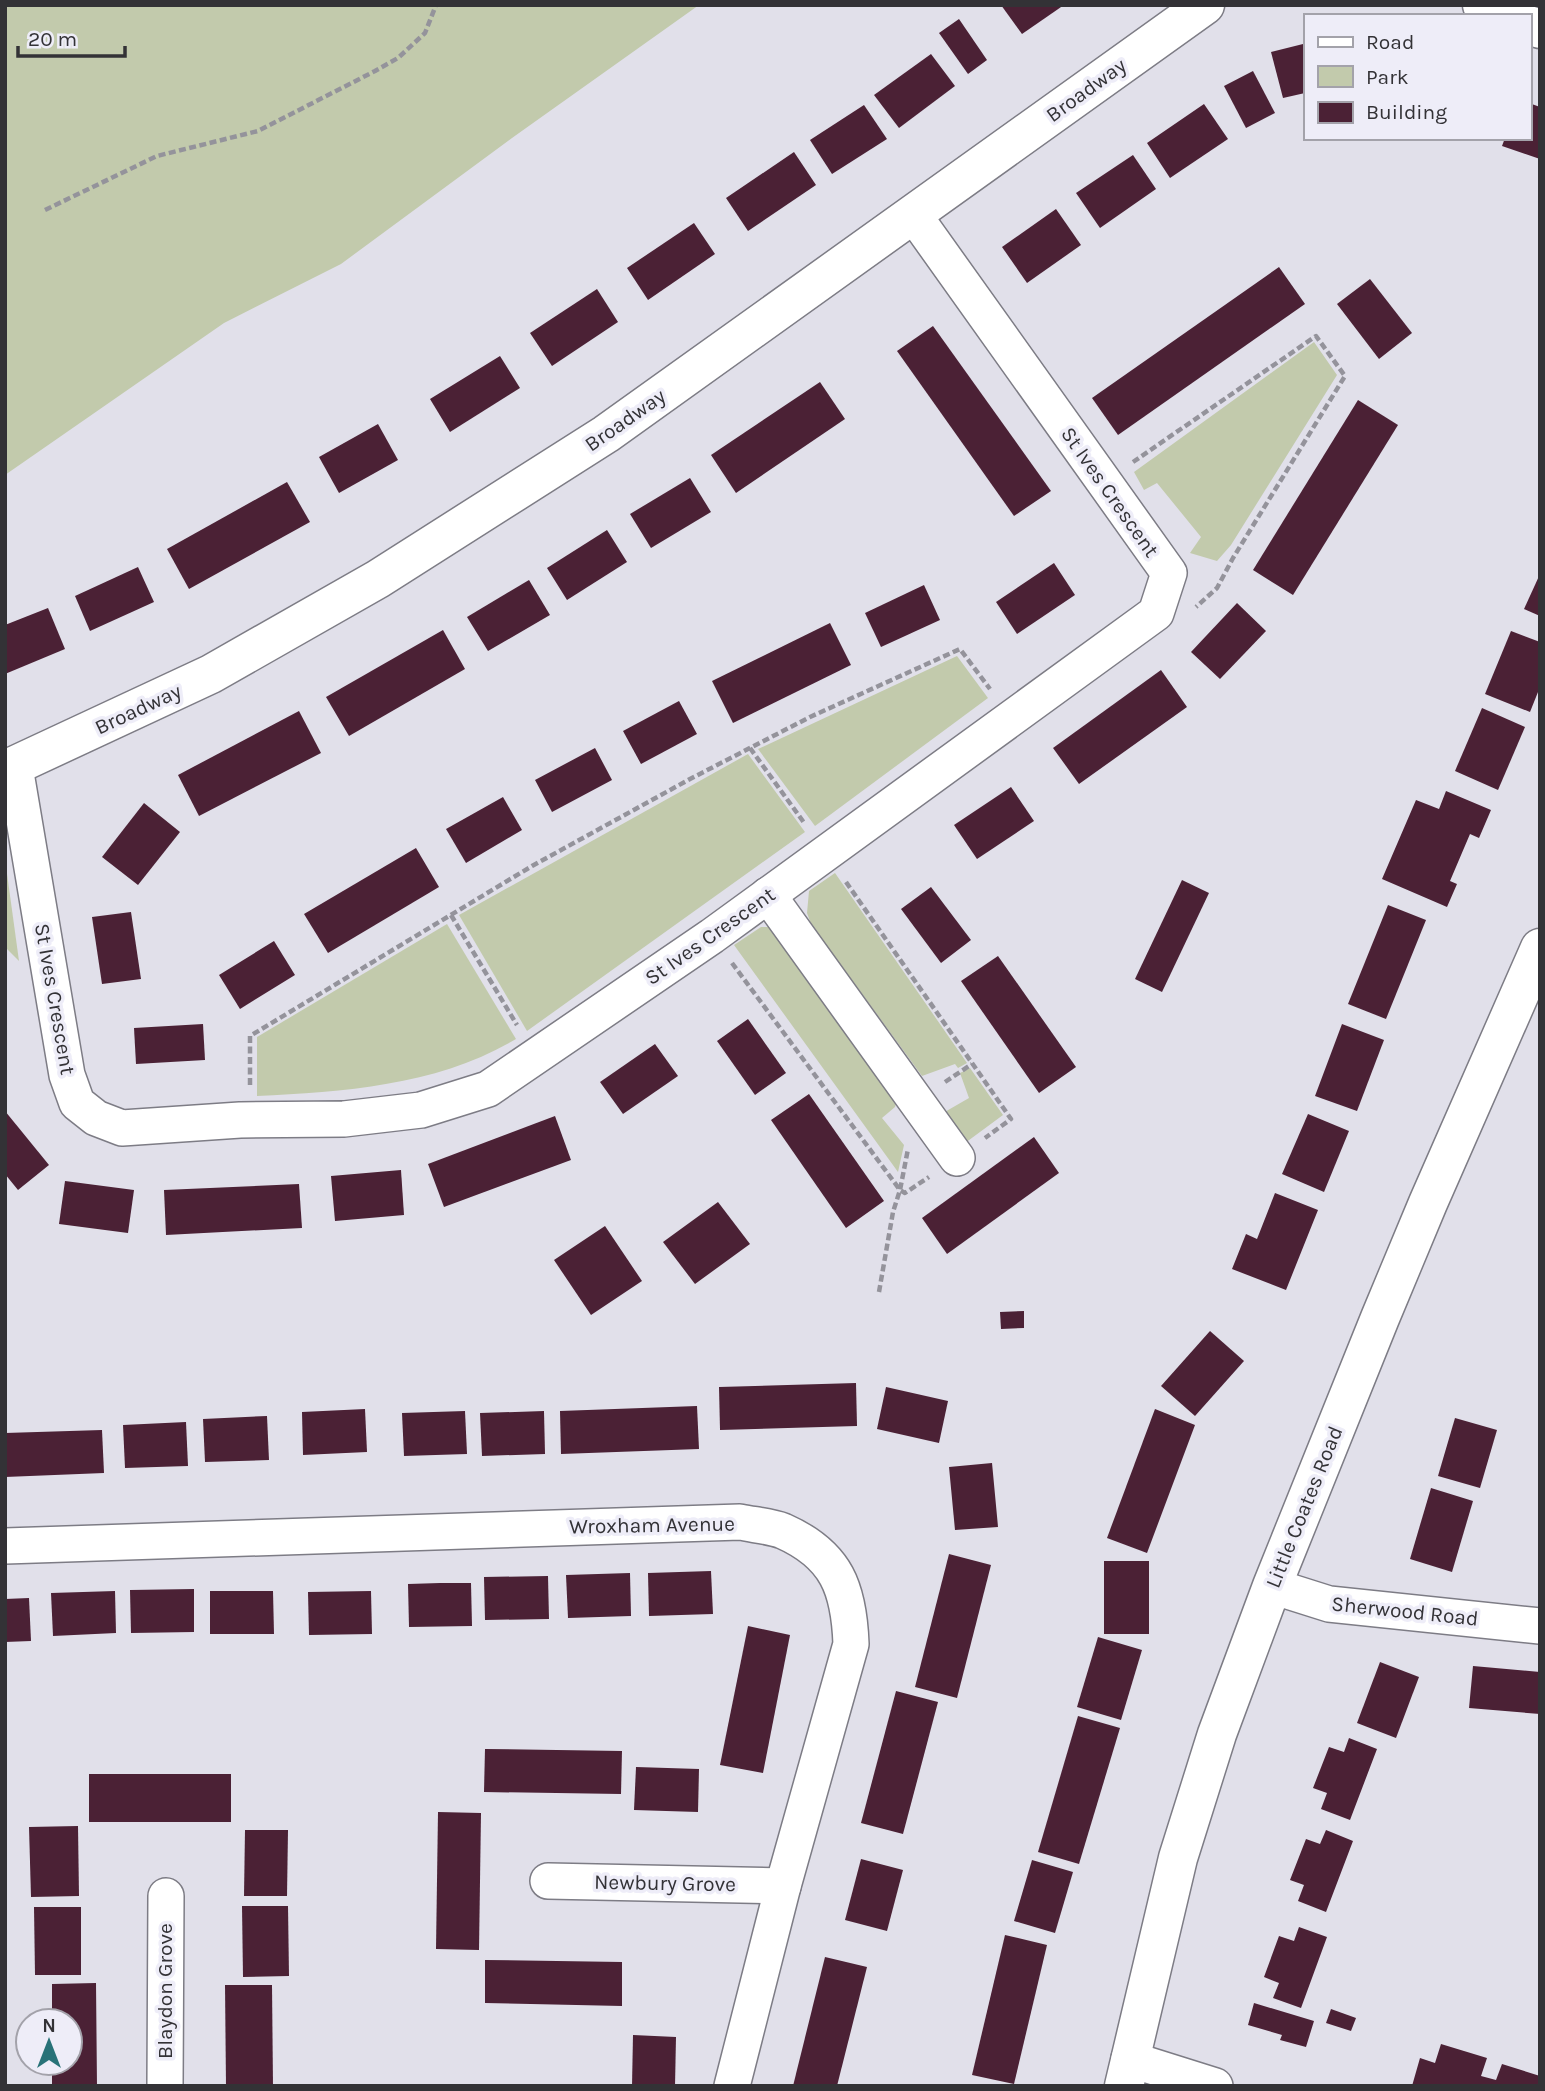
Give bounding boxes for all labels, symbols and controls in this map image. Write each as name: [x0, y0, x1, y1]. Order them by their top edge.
scale bar: [18, 14, 124, 58]
legend: [1304, 14, 1531, 140]
text: 20 m: [28, 27, 77, 51]
text: Road: [1366, 30, 1414, 54]
street label: Broadway: [1041, 53, 1131, 127]
text: Park: [1366, 65, 1409, 89]
text: Building: [1366, 100, 1447, 124]
street label: Broadway: [580, 383, 670, 456]
street label: St Ives Crescent: [1056, 422, 1164, 562]
street label: Broadway: [91, 678, 185, 739]
street label: St Ives Crescent: [640, 882, 780, 990]
street label: St Ives Crescent: [30, 921, 80, 1077]
street label: Little Coates Road: [1261, 1423, 1347, 1591]
street label: Wroxham Avenue: [569, 1512, 735, 1538]
street label: Sherwood Road: [1330, 1591, 1480, 1631]
street label: Newbury Grove: [594, 1870, 736, 1896]
street label: Blaydon Grove: [153, 1923, 177, 2059]
north arrow: [14, 2007, 84, 2077]
text: N: [42, 2015, 56, 2037]

